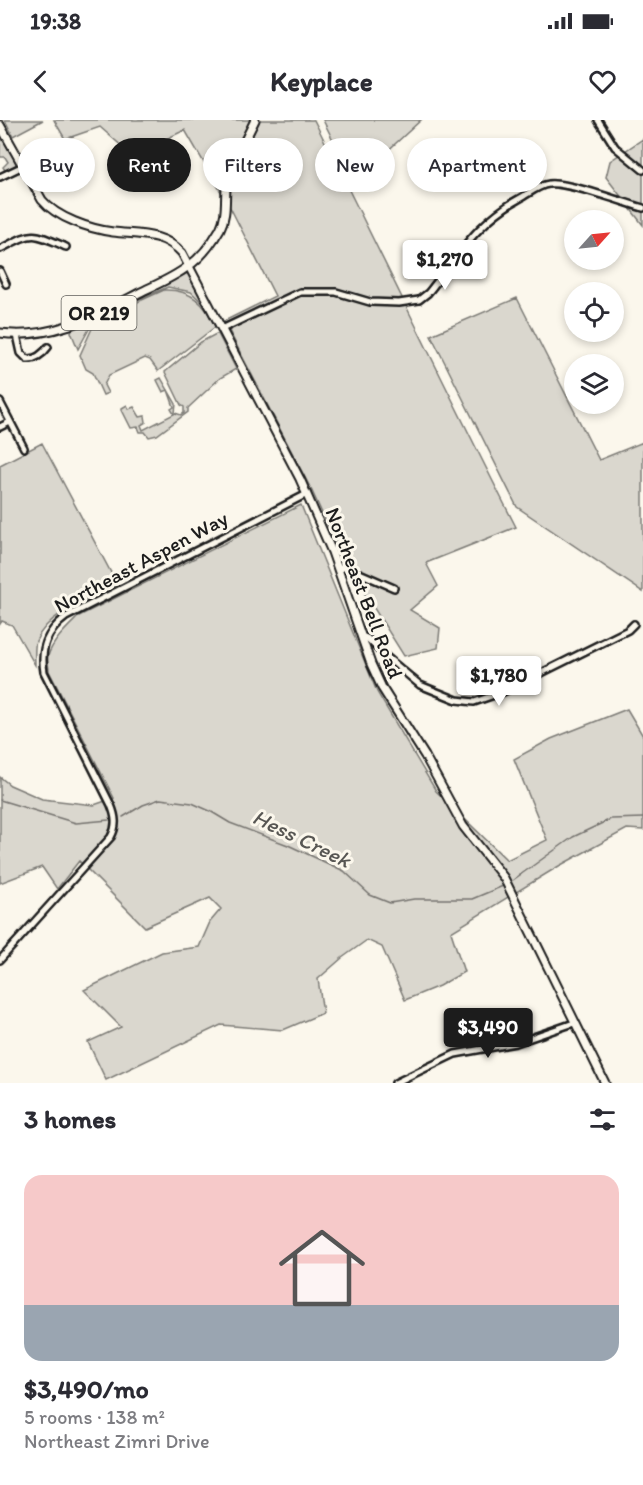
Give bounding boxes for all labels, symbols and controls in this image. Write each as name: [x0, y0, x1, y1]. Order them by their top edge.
text: 19:38: [30, 8, 81, 35]
icon: back: [24, 65, 57, 98]
text: Keyplace: [270, 65, 373, 98]
icon: heart: [586, 65, 619, 98]
chip: Buy: [18, 138, 95, 192]
chip: Rent: [107, 138, 191, 192]
chip: Filters: [203, 138, 303, 192]
chip: New: [315, 138, 395, 192]
chip: Apartment: [407, 138, 547, 192]
north arrow: [564, 210, 624, 270]
map controls: [564, 210, 624, 414]
pin: $1,270: [396, 240, 494, 291]
text: $1,270: [417, 247, 473, 271]
button: locate: [564, 282, 624, 342]
road number: OR 219: [62, 296, 136, 330]
button: layers: [564, 354, 624, 414]
street label: Northeast Bell Road: [320, 504, 409, 682]
street label: Northeast Aspen Way: [50, 505, 232, 618]
pin: $1,780: [450, 656, 548, 707]
text: $1,780: [470, 663, 528, 687]
water label: Hess Creek: [248, 803, 357, 874]
pin: $3,490: [439, 1008, 537, 1059]
text: $3,490: [458, 1015, 518, 1039]
text: 3 homes: [24, 1103, 116, 1135]
icon: filters: [586, 1103, 619, 1136]
icon: home: [268, 1214, 376, 1322]
text: $3,490/mo: [24, 1373, 149, 1405]
text: 5 rooms · 138 m²: [24, 1405, 165, 1429]
text: Northeast Zimri Drive: [24, 1429, 210, 1453]

